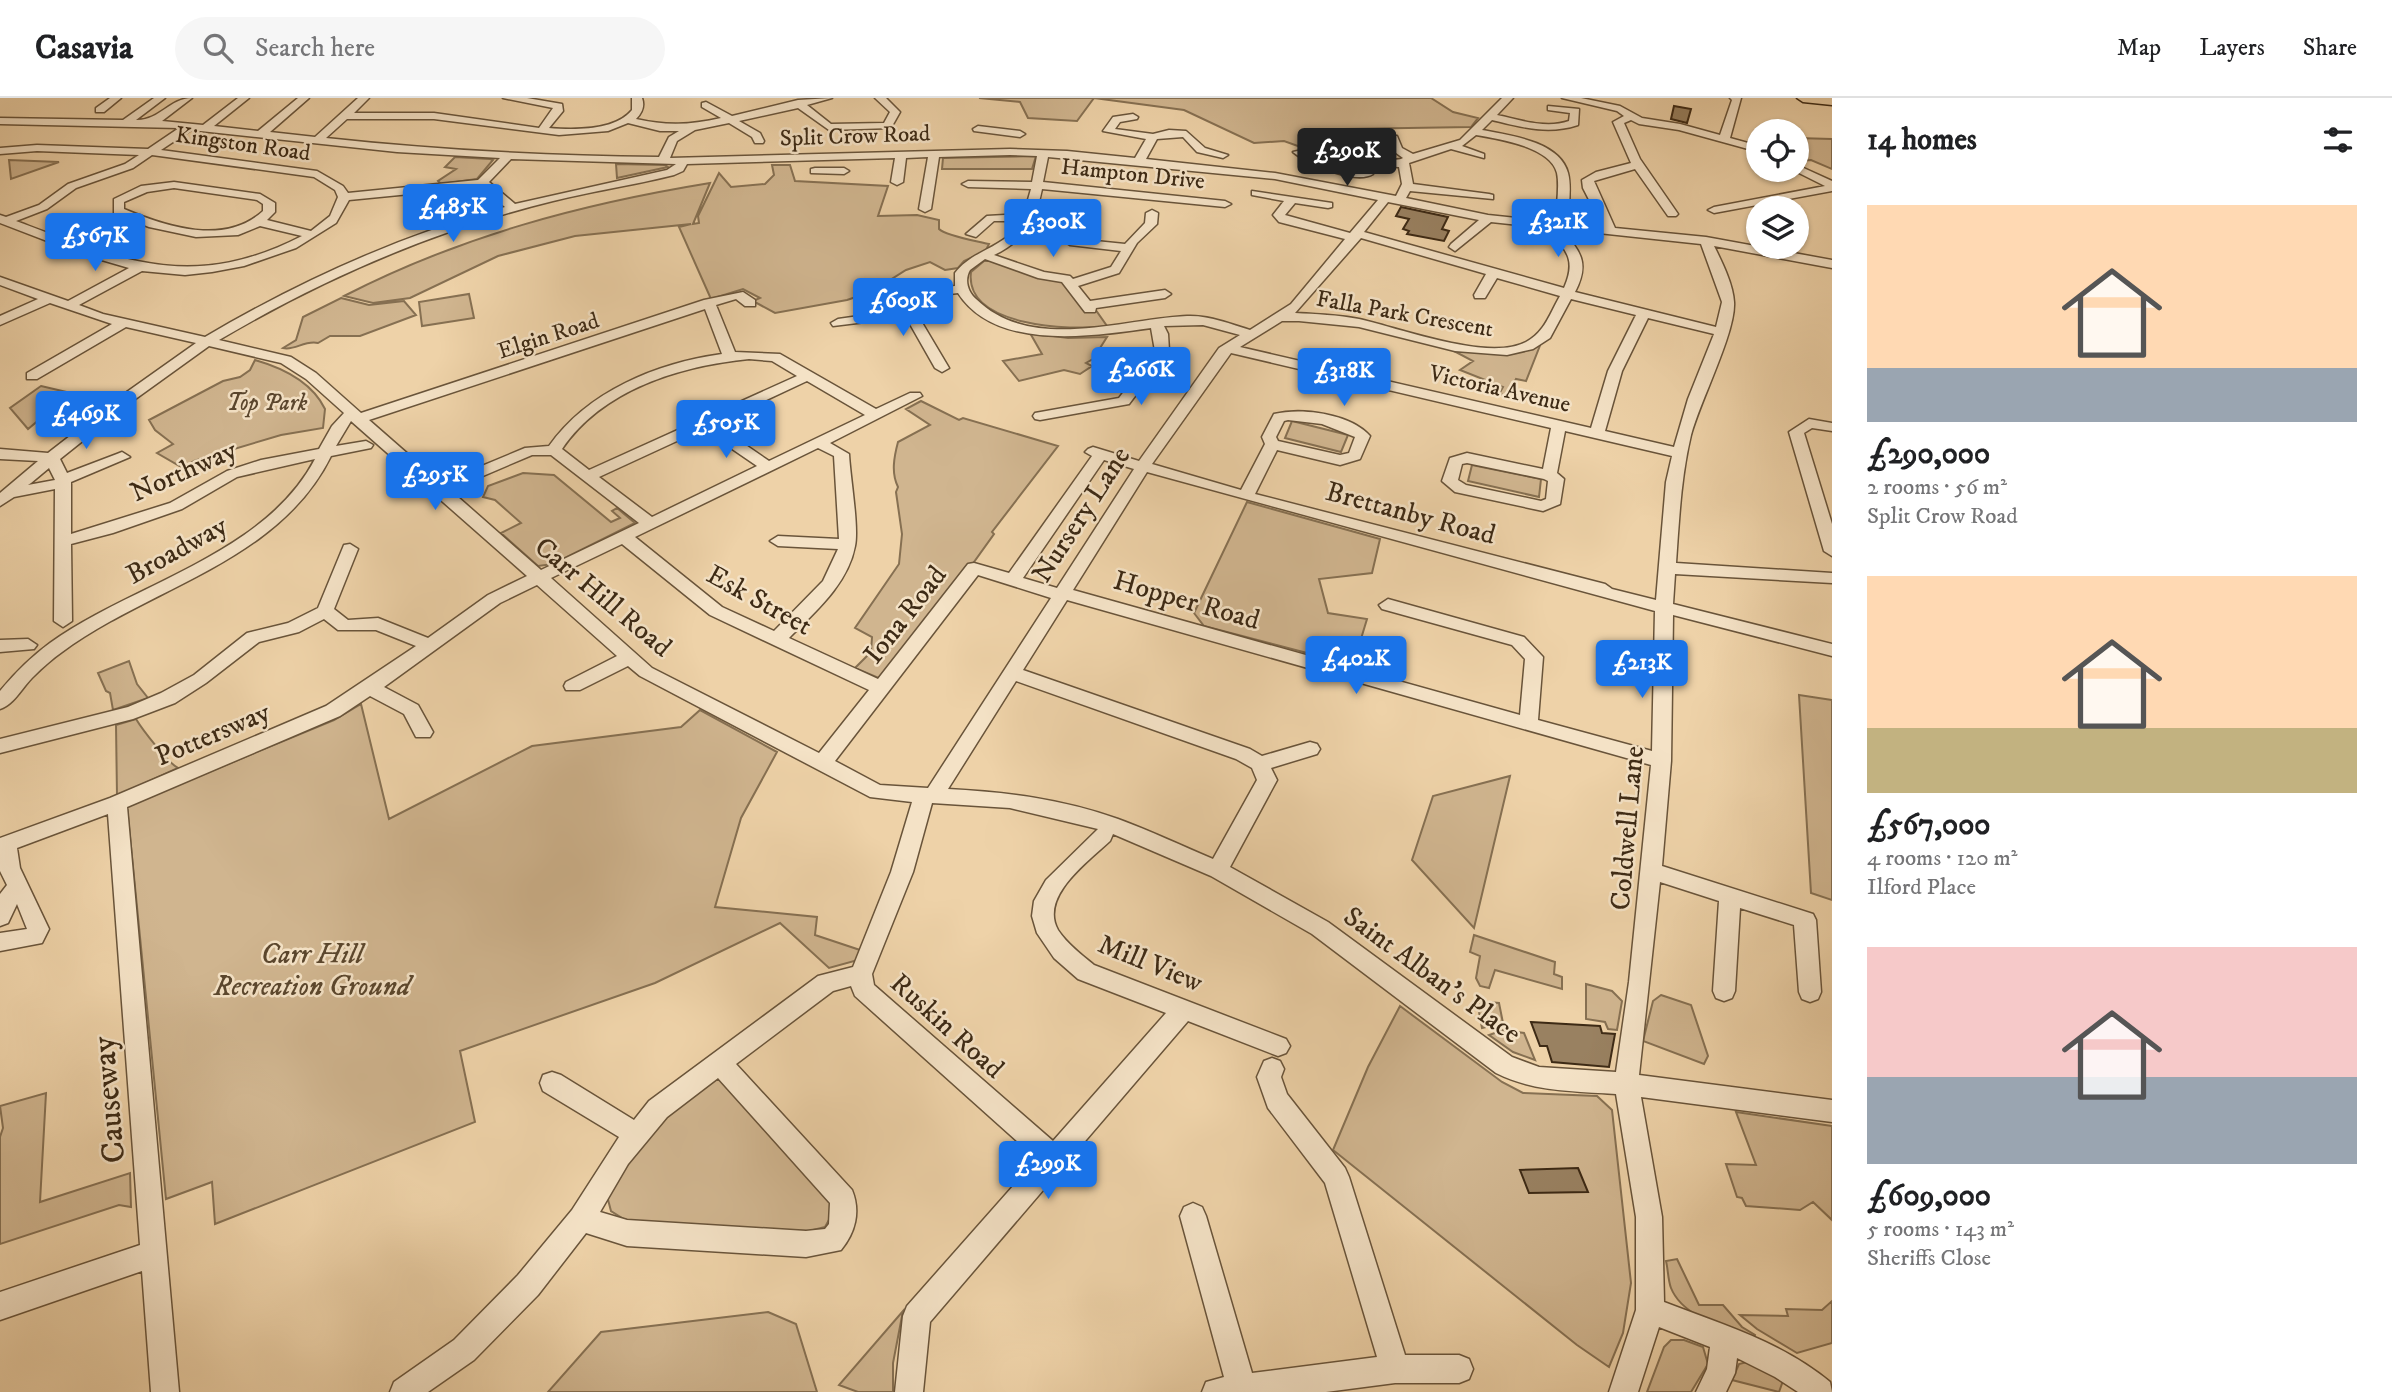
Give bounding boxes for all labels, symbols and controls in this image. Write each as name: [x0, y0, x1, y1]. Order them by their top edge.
search box: [175, 17, 665, 80]
text: Casavia: [35, 28, 133, 69]
icon: search: [199, 29, 237, 67]
text: Search here: [255, 32, 375, 65]
text: Map: [2117, 33, 2161, 63]
text: Layers: [2199, 33, 2265, 63]
text: Share: [2303, 33, 2357, 63]
street label: Split Crow Road: [779, 119, 931, 154]
map controls: [1746, 119, 1809, 259]
button: locate: [1746, 119, 1809, 182]
street label: Kingston Road: [173, 121, 313, 168]
icon: filters: [2319, 121, 2357, 159]
text: 14 homes: [1867, 122, 1977, 159]
pin: £290K: [1298, 129, 1396, 188]
text: £290K: [1313, 136, 1381, 165]
street label: Hampton Drive: [1059, 153, 1206, 196]
pin: £485K: [404, 184, 502, 244]
text: £485K: [419, 192, 487, 221]
button: layers: [1746, 196, 1809, 259]
pin: £300K: [1004, 200, 1102, 259]
pin: £321K: [1509, 200, 1607, 259]
text: £300K: [1020, 207, 1086, 236]
text: £321K: [1528, 207, 1588, 236]
pin: £567K: [46, 214, 144, 273]
text: £567K: [61, 221, 129, 250]
icon: home: [2049, 250, 2175, 376]
pin: £609K: [854, 278, 952, 338]
street label: Falla Park Crescent: [1314, 285, 1496, 344]
text: £609K: [869, 286, 937, 315]
street label: Elgin Road: [494, 306, 603, 366]
pin: £266K: [1092, 348, 1190, 407]
pin: £318K: [1295, 348, 1393, 408]
text: £266K: [1107, 355, 1175, 384]
text: £318K: [1314, 356, 1374, 385]
street label: Victoria Avenue: [1425, 359, 1573, 420]
park label: Top Park: [227, 389, 308, 418]
pin: £469K: [37, 392, 135, 451]
text: £469K: [52, 399, 120, 428]
pin: £505K: [677, 400, 775, 460]
text: £505K: [692, 408, 760, 437]
street label: Northway: [125, 432, 243, 510]
text: £290,000: [1867, 436, 1990, 473]
street label: Nursery Lane: [1024, 440, 1138, 589]
pin: £295K: [386, 452, 484, 512]
text: £295K: [402, 460, 468, 489]
text: 2 rooms · 56 m²: [1867, 473, 2007, 502]
street label: Brettanby Road: [1322, 474, 1499, 553]
text: Split Crow Road: [1867, 502, 2018, 531]
street label: Broadway: [120, 508, 234, 592]
street label: Carr Hill Road: [527, 529, 679, 665]
street label: Esk Street: [700, 557, 818, 644]
street label: Iona Road: [856, 559, 954, 671]
street label: Hopper Road: [1109, 563, 1264, 638]
icon: home: [2049, 621, 2175, 747]
pin: £402K: [1307, 636, 1405, 696]
pin: £213K: [1593, 640, 1691, 700]
text: £402K: [1322, 644, 1391, 673]
text: £213K: [1612, 648, 1672, 677]
street label: Pottersway: [150, 694, 276, 774]
street label: Coldwell Lane: [1603, 744, 1652, 912]
text: £567,000: [1867, 807, 1990, 844]
text: 4 rooms · 120 m²: [1867, 844, 2018, 873]
text: Ilford Place: [1867, 873, 1976, 902]
street label: Saint Alban's Place: [1336, 899, 1528, 1051]
street label: Mill View: [1093, 927, 1208, 1000]
park label: Carr Hill Recreation Ground: [213, 937, 414, 1004]
street label: Ruskin Road: [883, 966, 1011, 1086]
icon: home: [2049, 992, 2175, 1118]
street label: Causeway: [83, 1034, 135, 1165]
pin: £299K: [999, 1142, 1097, 1201]
text: £299K: [1015, 1149, 1081, 1178]
text: £609,000: [1867, 1178, 1991, 1215]
text: 5 rooms · 143 m²: [1867, 1215, 2014, 1244]
text: Sheriffs Close: [1867, 1244, 1991, 1273]

